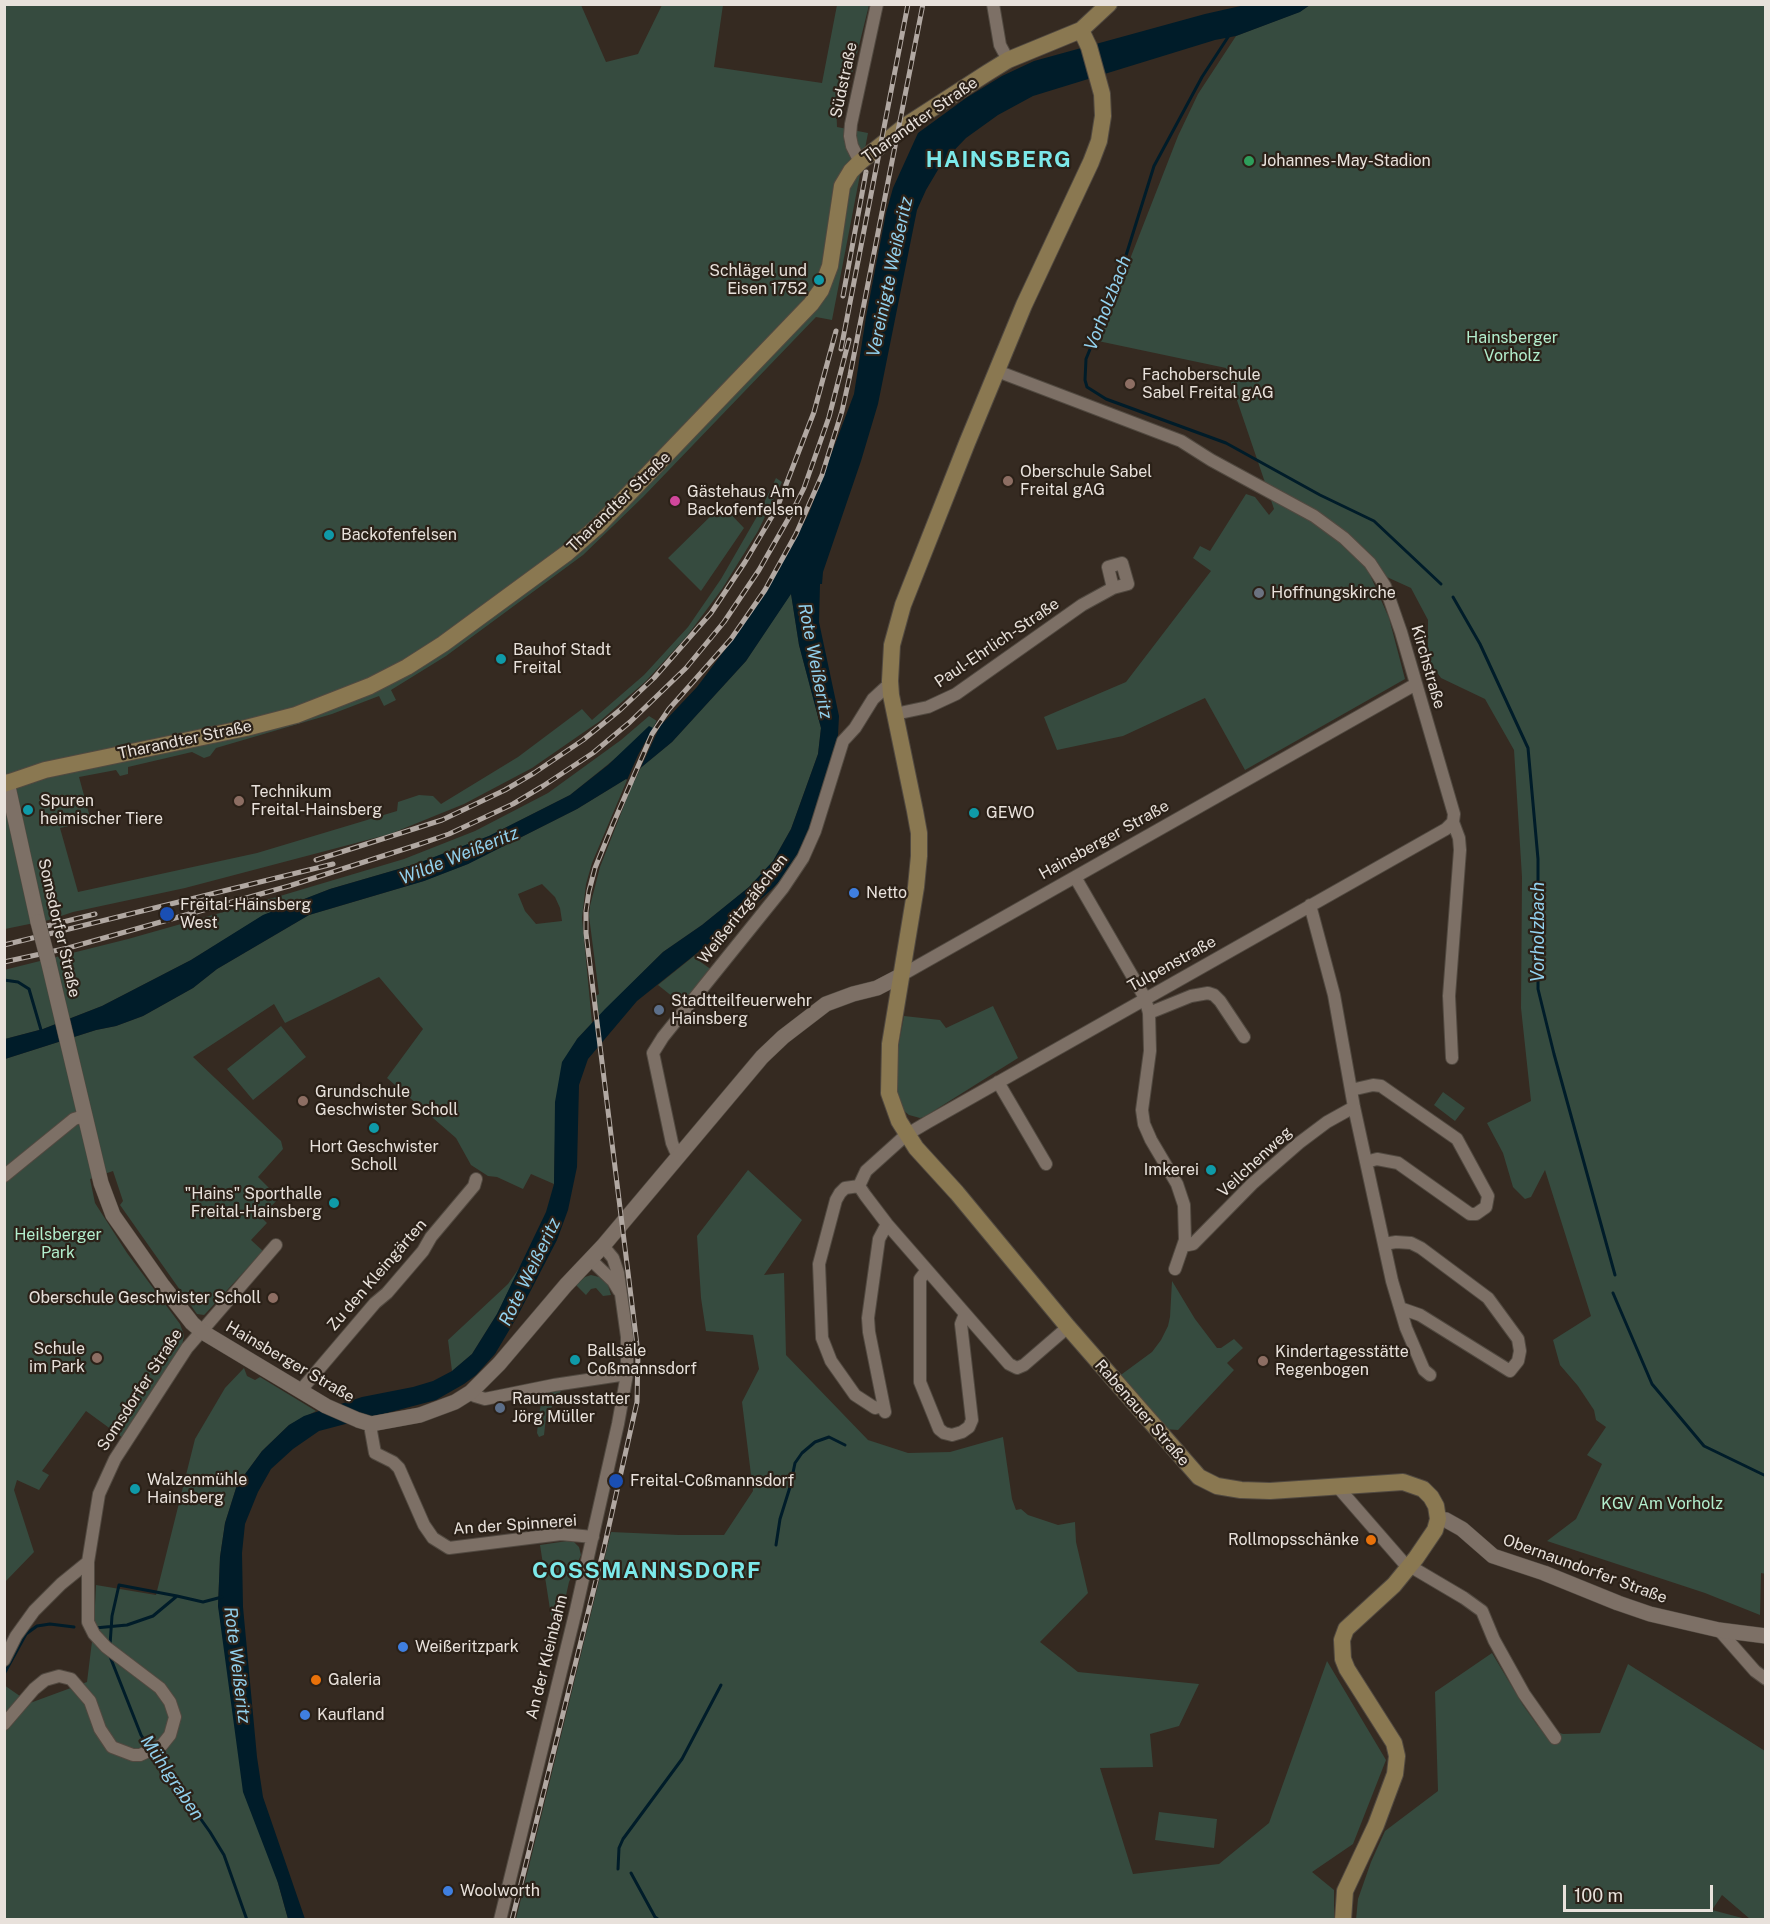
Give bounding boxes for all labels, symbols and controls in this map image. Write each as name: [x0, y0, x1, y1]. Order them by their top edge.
street label: Südstraße: [827, 40, 861, 120]
street label: Tharandter Straße: [859, 73, 981, 167]
district label: HAINSBERG: [926, 147, 1072, 173]
place label: Johannes-May-Stadion: [1261, 151, 1431, 171]
marker: Johannes-May-Stadion: [1242, 154, 1256, 168]
water label: Vereinigte Weißeritz: [862, 195, 918, 359]
water label: Vorholzbach: [1080, 252, 1136, 354]
place label: Schlägel und Eisen 1752: [709, 261, 807, 299]
marker: Schlägel und Eisen 1752: [812, 273, 826, 287]
park label: Hainsberger Vorholz: [1466, 328, 1558, 366]
place label: Fachoberschule Sabel Freital gAG: [1142, 365, 1274, 403]
marker: Fachoberschule Sabel Freital gAG: [1123, 377, 1137, 391]
street label: Tharandter Straße: [563, 448, 675, 556]
place label: Oberschule Sabel Freital gAG: [1020, 462, 1152, 500]
marker: Oberschule Sabel Freital gAG: [1001, 474, 1015, 488]
place label: Gästehaus Am Backofenfelsen: [687, 482, 803, 520]
marker: Gästehaus Am Backofenfelsen: [668, 494, 682, 508]
place label: Backofenfelsen: [341, 525, 457, 545]
marker: Backofenfelsen: [322, 528, 336, 542]
place label: Hoffnungskirche: [1271, 583, 1396, 603]
marker: Hoffnungskirche: [1252, 586, 1266, 600]
street label: Paul-Ehrlich-Straße: [931, 594, 1063, 692]
water label: Rote Weißeritz: [793, 601, 837, 721]
street label: Kirchstraße: [1407, 623, 1449, 711]
place label: Bauhof Stadt Freital: [513, 640, 611, 678]
marker: Bauhof Stadt Freital: [494, 652, 508, 666]
street label: Tharandter Straße: [116, 716, 254, 764]
place label: Technikum Freital-Hainsberg: [251, 782, 382, 820]
place label: Spuren heimischer Tiere: [40, 791, 163, 829]
marker: Technikum Freital-Hainsberg: [232, 794, 246, 808]
street label: Hainsberger Straße: [1036, 796, 1172, 884]
marker: Spuren heimischer Tiere: [21, 803, 35, 817]
place label: GEWO: [986, 803, 1034, 823]
marker: GEWO: [967, 806, 981, 820]
water label: Wilde Weißeritz: [396, 822, 522, 890]
street label: Weißeritzgäßchen: [694, 850, 792, 968]
street label: Somsdorfer Straße: [34, 857, 84, 999]
water label: Vorholzbach: [1527, 882, 1549, 982]
place label: Netto: [866, 883, 907, 903]
marker: Netto: [847, 886, 861, 900]
place label: Freital-Hainsberg West: [180, 895, 311, 933]
marker: Freital-Hainsberg West: [158, 905, 176, 923]
street label: Tulpenstraße: [1125, 932, 1219, 996]
place label: Stadtteilfeuerwehr Hainsberg: [671, 991, 812, 1029]
marker: Stadtteilfeuerwehr Hainsberg: [652, 1003, 666, 1017]
place label: Grundschule Geschwister Scholl: [315, 1082, 458, 1120]
marker: Grundschule Geschwister Scholl: [296, 1094, 310, 1108]
marker: Hort Geschwister Scholl: [367, 1121, 381, 1135]
street label: Veilchenweg: [1214, 1123, 1296, 1201]
place label: Hort Geschwister Scholl: [309, 1137, 439, 1175]
place label: Imkerei: [1144, 1160, 1199, 1180]
marker: Imkerei: [1204, 1163, 1218, 1177]
place label: "Hains" Sporthalle Freital-Hainsberg: [185, 1184, 322, 1222]
marker: "Hains" Sporthalle Freital-Hainsberg: [327, 1196, 341, 1210]
water label: Rote Weißeritz: [495, 1214, 565, 1330]
street label: Zu den Kleingärten: [323, 1215, 431, 1335]
park label: Heilsberger Park: [14, 1225, 102, 1263]
place label: Oberschule Geschwister Scholl: [29, 1288, 261, 1308]
marker: Oberschule Geschwister Scholl: [266, 1291, 280, 1305]
street label: Hainsberger Straße: [222, 1317, 358, 1407]
street label: Somsdorfer Straße: [93, 1325, 187, 1455]
place label: Schule im Park: [29, 1339, 85, 1377]
place label: Ballsäle Coßmannsdorf: [587, 1341, 697, 1379]
place label: Kindertagesstätte Regenbogen: [1275, 1342, 1409, 1380]
marker: Schule im Park: [90, 1351, 104, 1365]
marker: Ballsäle Coßmannsdorf: [568, 1353, 582, 1367]
marker: Kindertagesstätte Regenbogen: [1256, 1354, 1270, 1368]
street label: Rabenauer Straße: [1091, 1356, 1193, 1470]
place label: Raumausstatter Jörg Müller: [512, 1389, 630, 1427]
marker: Raumausstatter Jörg Müller: [493, 1401, 507, 1415]
place label: Walzenmühle Hainsberg: [147, 1470, 247, 1508]
place label: Freital-Coßmannsdorf: [630, 1471, 794, 1491]
marker: Freital-Coßmannsdorf: [607, 1472, 625, 1490]
marker: Walzenmühle Hainsberg: [128, 1482, 142, 1496]
park label: KGV Am Vorholz: [1601, 1494, 1723, 1514]
street label: An der Spinnerei: [452, 1511, 578, 1539]
place label: Rollmopsschänke: [1228, 1530, 1359, 1550]
street label: Obernaundorfer Straße: [1500, 1530, 1670, 1608]
marker: Rollmopsschänke: [1364, 1533, 1378, 1547]
district label: COSSMANNSDORF: [532, 1558, 762, 1584]
street label: An der Kleinbahn: [522, 1593, 572, 1721]
water label: Rote Weißeritz: [219, 1605, 255, 1725]
place label: Weißeritzpark: [415, 1637, 519, 1657]
marker: Weißeritzpark: [396, 1640, 410, 1654]
place label: Galeria: [328, 1670, 381, 1690]
marker: Galeria: [309, 1673, 323, 1687]
place label: Kaufland: [317, 1705, 385, 1725]
marker: Kaufland: [298, 1708, 312, 1722]
water label: Mühlgraben: [136, 1731, 208, 1825]
scale bar: [1566, 1873, 1716, 1911]
place label: Woolworth: [460, 1881, 540, 1901]
marker: Woolworth: [441, 1884, 455, 1898]
text: 100 m: [1574, 1885, 1623, 1906]

